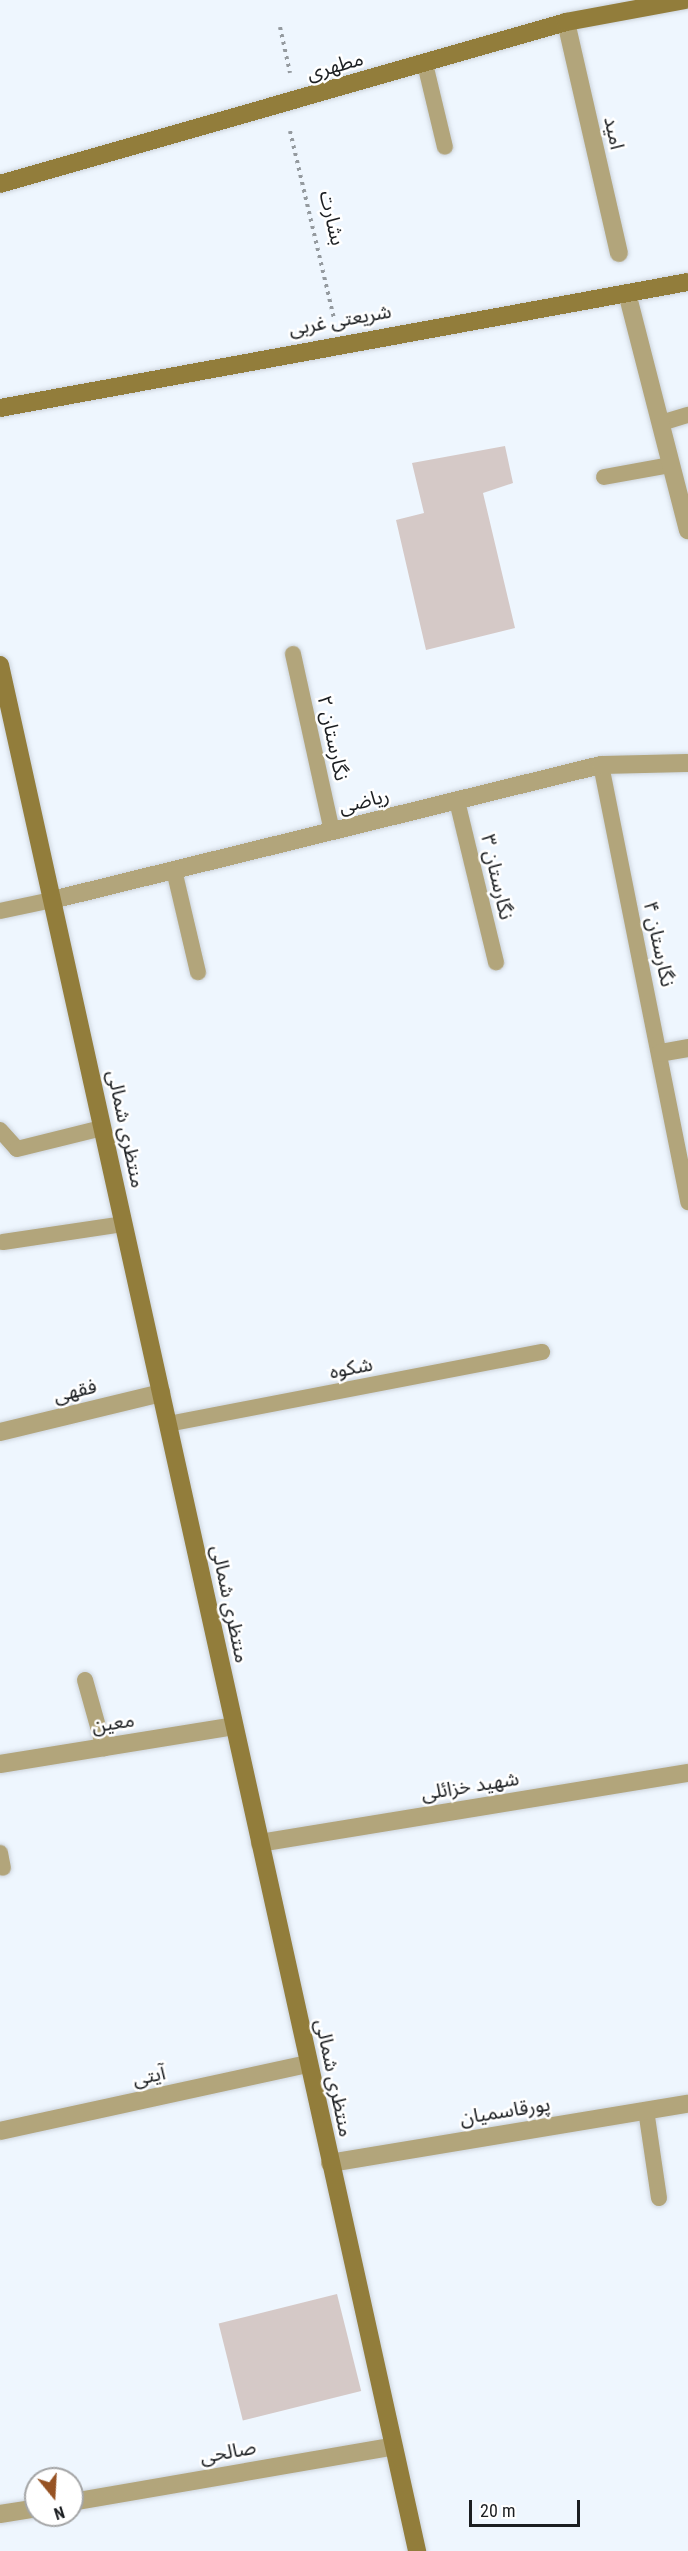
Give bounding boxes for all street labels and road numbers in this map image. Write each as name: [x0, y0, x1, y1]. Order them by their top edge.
street label: مطهری: [304, 46, 366, 86]
street label: امید: [599, 114, 629, 152]
street label: بشارت: [314, 188, 350, 248]
street label: شریعتی غربی: [287, 299, 393, 341]
street label: نگارستان ۲: [312, 693, 354, 783]
street label: ریاضی: [336, 783, 392, 819]
street label: نگارستان ۳: [476, 832, 518, 922]
street label: نگارستان ۴: [638, 899, 680, 989]
street label: منتظری شمالی: [102, 1068, 150, 1190]
street label: شکوه: [327, 1352, 375, 1384]
street label: فقهی: [51, 1374, 99, 1408]
street label: منتظری شمالی: [206, 1543, 254, 1665]
street label: معین: [90, 1708, 136, 1738]
street label: شهید خزائلی: [419, 1766, 521, 1806]
street label: منتظری شمالی: [310, 2017, 358, 2139]
street label: آیتی: [130, 2061, 168, 2091]
street label: پورقاسمیان: [458, 2092, 552, 2130]
street label: صالحی: [198, 2435, 258, 2469]

